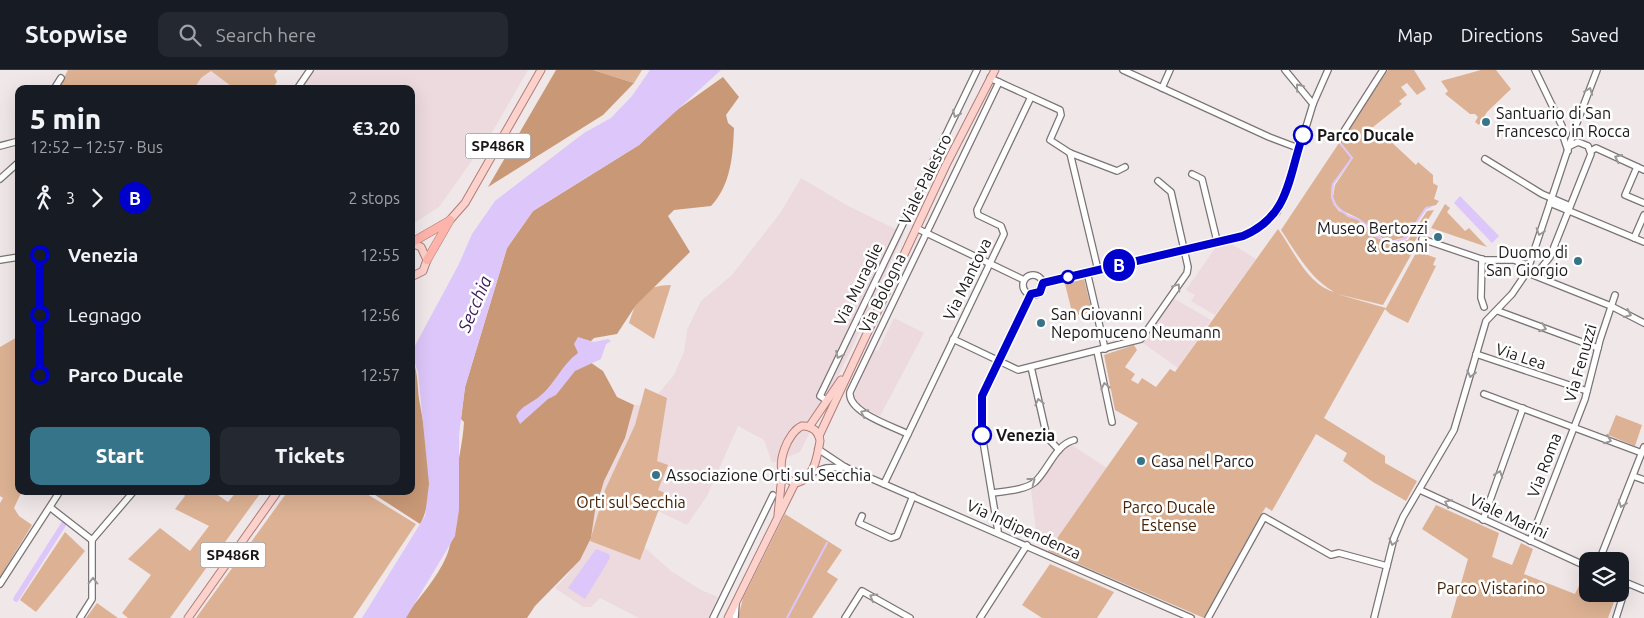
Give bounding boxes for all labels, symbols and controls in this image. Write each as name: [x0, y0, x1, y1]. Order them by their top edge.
search box: [158, 12, 508, 57]
text: Stopwise: [25, 21, 128, 48]
icon: search: [176, 21, 204, 49]
text: Search here: [216, 24, 316, 46]
text: Map: [1397, 25, 1433, 45]
text: Directions: [1461, 25, 1543, 45]
text: Saved: [1571, 25, 1619, 45]
one-way arrow: [1297, 84, 1305, 93]
one-way arrow: [1583, 88, 1593, 96]
text: 5 min: [30, 103, 101, 134]
place label: Santuario di San Francesco in Rocca: [1496, 104, 1630, 140]
one-way arrow: [952, 109, 962, 118]
marker: Santuario di San Francesco in Rocca: [1480, 116, 1492, 128]
text: €3.20: [352, 117, 400, 139]
marker: Parco Ducale: [1293, 125, 1313, 145]
place label: Parco Ducale: [1317, 126, 1414, 144]
street label: Viale Palestro: [895, 131, 955, 227]
road number: SP486R: [466, 134, 530, 158]
text: 12:52 – 12:57 · Bus: [30, 138, 163, 156]
one-way arrow: [1614, 154, 1623, 164]
icon: walk: [30, 184, 58, 212]
icon: forward: [83, 184, 111, 212]
text: B: [129, 188, 141, 208]
text: 3: [66, 189, 75, 207]
text: 2 stops: [348, 189, 400, 207]
place label: Museo Bertozzi & Casoni: [1317, 219, 1428, 255]
one-way arrow: [1536, 227, 1546, 235]
marker: Museo Bertozzi & Casoni: [1432, 231, 1444, 243]
street label: Via Mantova: [939, 235, 995, 323]
street label: Via Muraglie: [830, 240, 886, 328]
place label: Duomo di San Giorgio: [1486, 243, 1568, 279]
text: Venezia: [68, 244, 138, 266]
text: 12:55: [360, 246, 400, 264]
line badge: B: [1103, 249, 1135, 281]
street label: Via Bologna: [855, 250, 909, 336]
text: B: [1113, 255, 1125, 275]
marker: Duomo di San Giorgio: [1572, 255, 1584, 267]
unlabelled marker: [1061, 270, 1075, 284]
water label: Secchia: [453, 272, 495, 336]
one-way arrow: [1171, 283, 1181, 292]
text: Legnago: [68, 304, 142, 326]
place label: San Giovanni Nepomuceno Neumann: [1051, 305, 1221, 341]
text: 12:56: [360, 306, 400, 324]
one-way arrow: [1623, 308, 1632, 318]
marker: San Giovanni Nepomuceno Neumann: [1035, 317, 1047, 329]
one-way arrow: [1539, 322, 1547, 332]
street label: Via Fenuzzi: [1560, 322, 1600, 404]
street label: Via Lea: [1494, 339, 1548, 373]
one-way arrow: [835, 350, 845, 359]
text: Parco Ducale: [68, 364, 184, 386]
text: 12:57: [360, 366, 400, 384]
one-way arrow: [1466, 369, 1476, 377]
one-way arrow: [1100, 382, 1110, 391]
one-way arrow: [1034, 398, 1045, 406]
one-way arrow: [860, 408, 869, 419]
marker: Venezia: [972, 425, 992, 445]
place label: Venezia: [996, 426, 1055, 444]
button: Start: [30, 427, 210, 485]
button: Tickets: [220, 427, 400, 485]
street label: Via Roma: [1523, 430, 1565, 500]
one-way arrow: [1603, 434, 1611, 444]
place label: Casa nel Parco: [1151, 452, 1254, 470]
marker: Casa nel Parco: [1135, 455, 1147, 467]
place label: Associazione Orti sul Secchia: [666, 466, 871, 484]
marker: Associazione Orti sul Secchia: [650, 469, 662, 481]
one-way arrow: [1493, 470, 1503, 479]
one-way arrow: [1027, 478, 1036, 487]
street label: Viale Marini: [1467, 490, 1551, 542]
park label: Orti sul Secchia: [576, 493, 686, 511]
street label: Via Indipendenza: [964, 496, 1084, 562]
park label: Parco Ducale Estense: [1122, 498, 1216, 534]
one-way arrow: [1444, 499, 1453, 509]
one-way arrow: [1617, 499, 1628, 508]
one-way arrow: [1389, 538, 1399, 546]
road number: SP486R: [200, 542, 266, 568]
map controls: [1579, 552, 1629, 602]
button: layers: [1579, 552, 1629, 602]
one-way arrow: [88, 576, 98, 584]
park label: Parco Vistarino: [1437, 579, 1545, 597]
one-way arrow: [869, 593, 878, 603]

